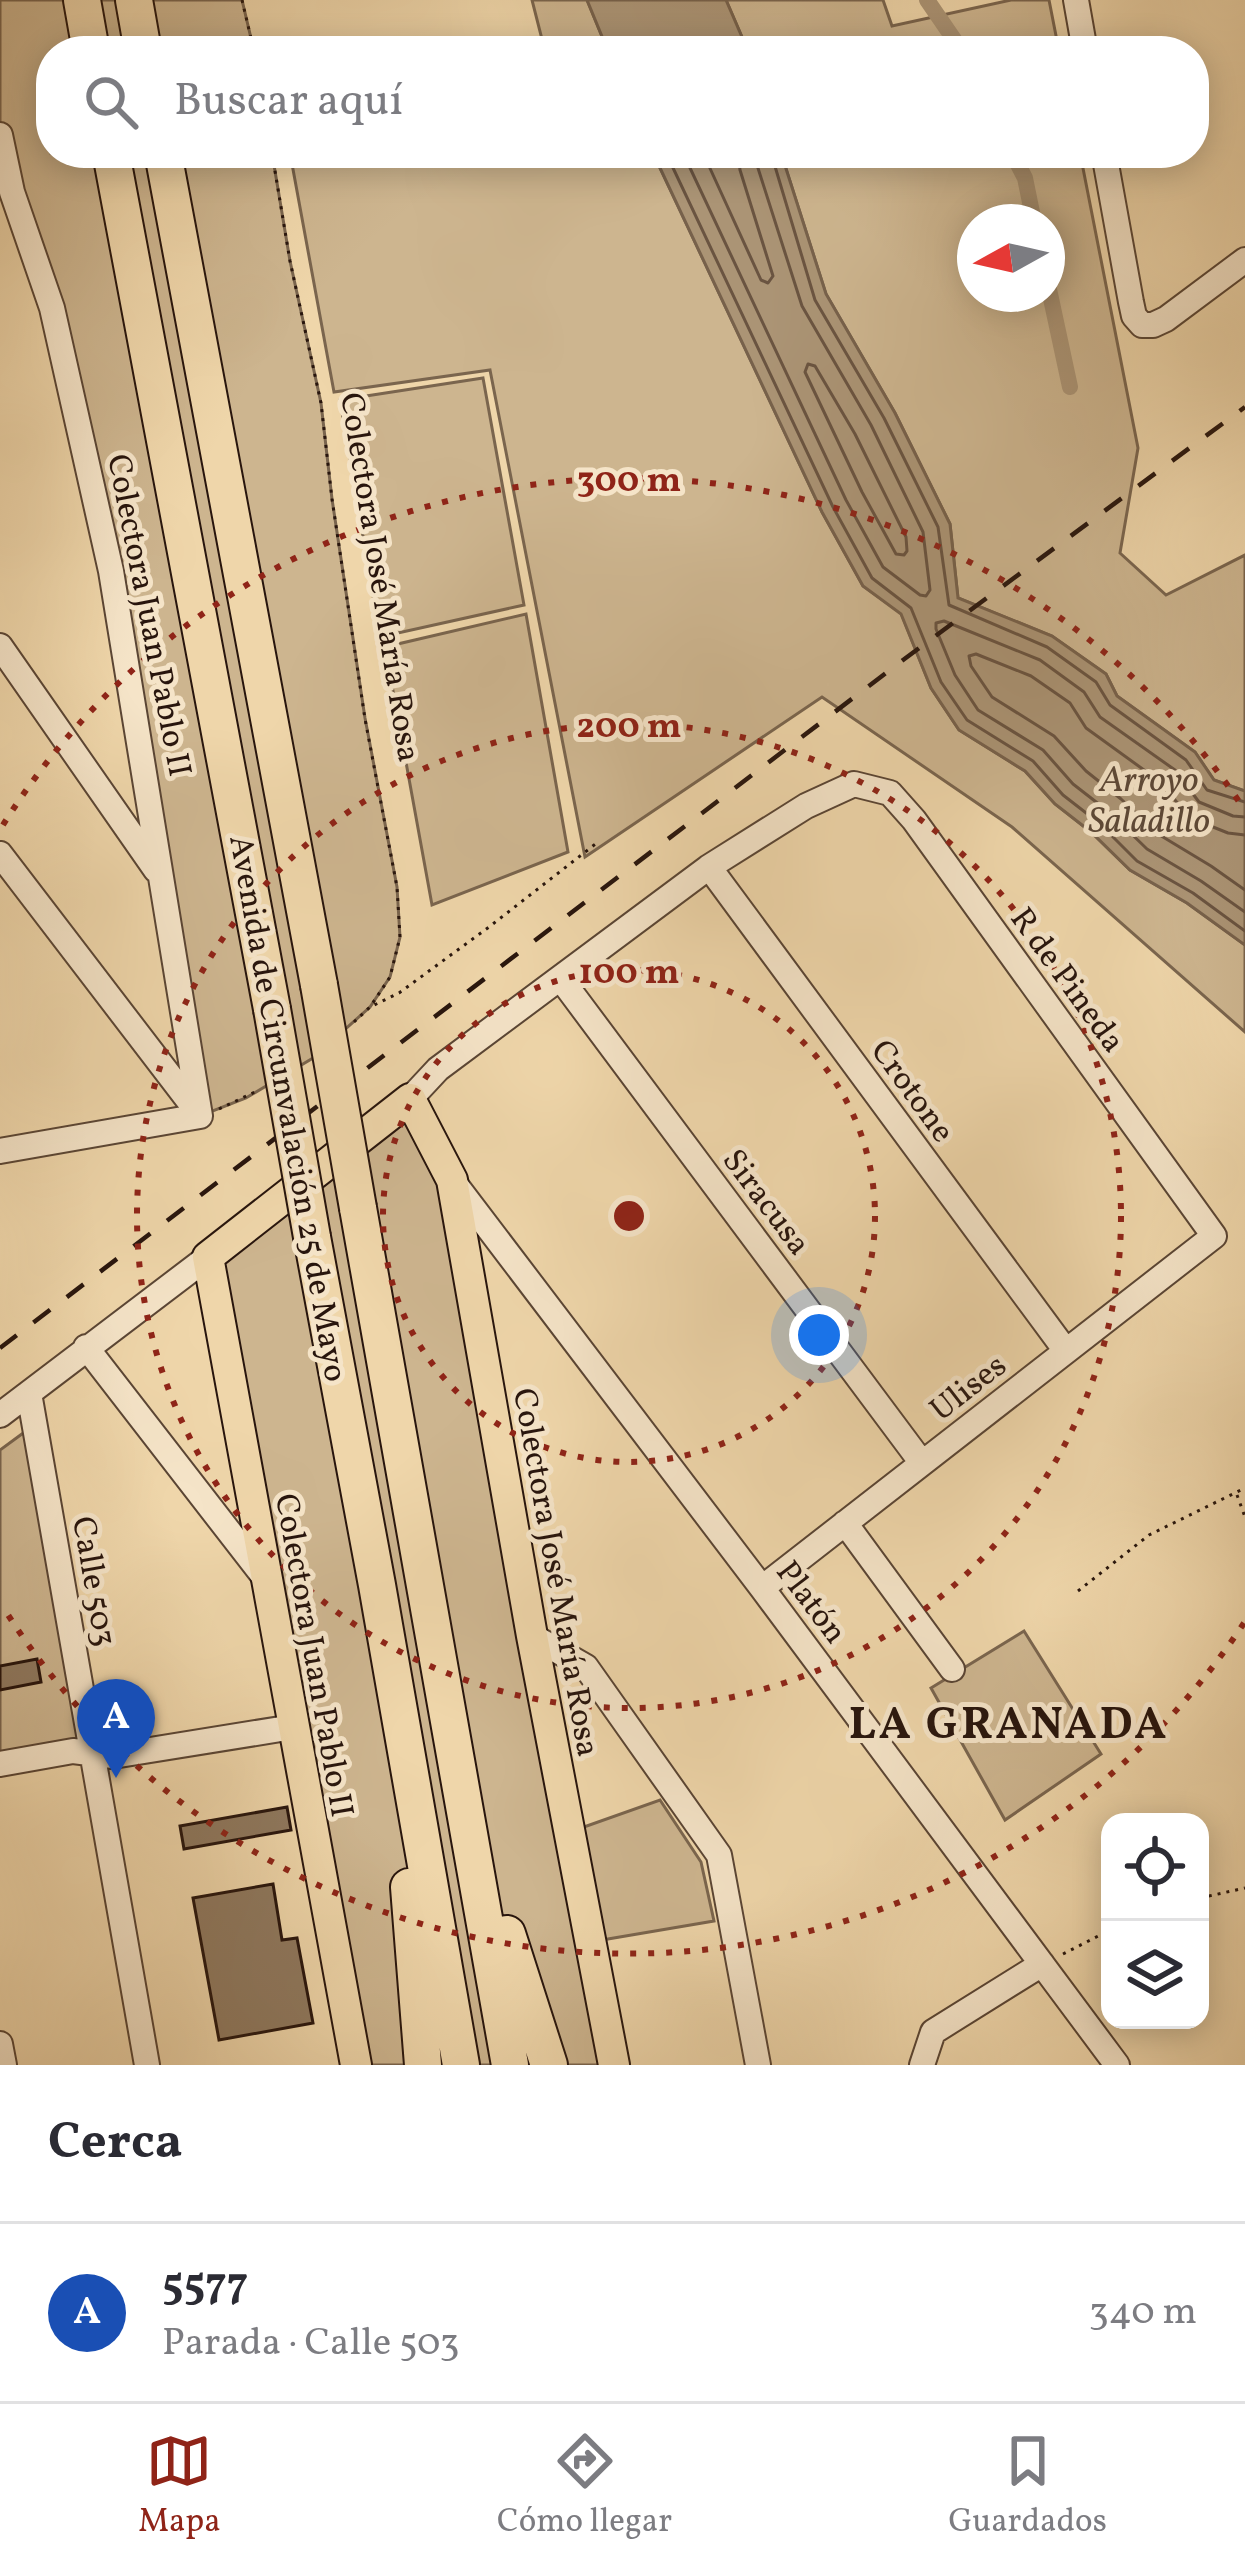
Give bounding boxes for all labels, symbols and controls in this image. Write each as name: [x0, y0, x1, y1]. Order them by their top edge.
search box: [36, 36, 1209, 168]
icon: search: [78, 69, 144, 135]
text: Buscar aquí: [174, 71, 403, 134]
north arrow: [957, 204, 1065, 312]
street label: Colectora José María Rosa: [326, 390, 430, 766]
street label: Colectora Juan Pablo II: [93, 451, 201, 781]
text: 300 m: [577, 457, 681, 507]
text: 200 m: [576, 703, 682, 753]
water label: Arroyo Saladillo: [1088, 757, 1210, 848]
street label: Avenida de Circunvalación 25 de Mayo: [215, 832, 357, 1386]
street label: R de Pineda: [997, 899, 1134, 1063]
text: 100 m: [578, 949, 680, 999]
street label: Crotone: [858, 1031, 964, 1153]
street label: Siracusa: [710, 1141, 820, 1266]
centre of rings: [608, 1195, 650, 1237]
your location: [789, 1305, 849, 1365]
street label: Ulises: [921, 1345, 1017, 1434]
street label: Colectora José María Rosa: [499, 1385, 609, 1761]
street label: Colectora Juan Pablo II: [261, 1490, 363, 1821]
street label: Calle 503: [58, 1513, 126, 1650]
street label: Platón: [763, 1552, 856, 1655]
pin: A: [77, 1679, 155, 1778]
district label: LA GRANADA: [849, 1695, 1169, 1758]
map controls: [1101, 1813, 1209, 2029]
button: locate: [1101, 1813, 1209, 1921]
button: layers: [1101, 1921, 1209, 2029]
text: Cerca: [48, 2108, 183, 2179]
text: 5577: [162, 2254, 248, 2317]
text: A: [73, 2286, 101, 2340]
text: 340 m: [1089, 2286, 1197, 2340]
text: Parada · Calle 503: [162, 2317, 459, 2371]
tab: Mapa: [138, 2428, 221, 2546]
tab: Cómo llegar: [497, 2428, 672, 2546]
tab: Guardados: [948, 2428, 1107, 2546]

